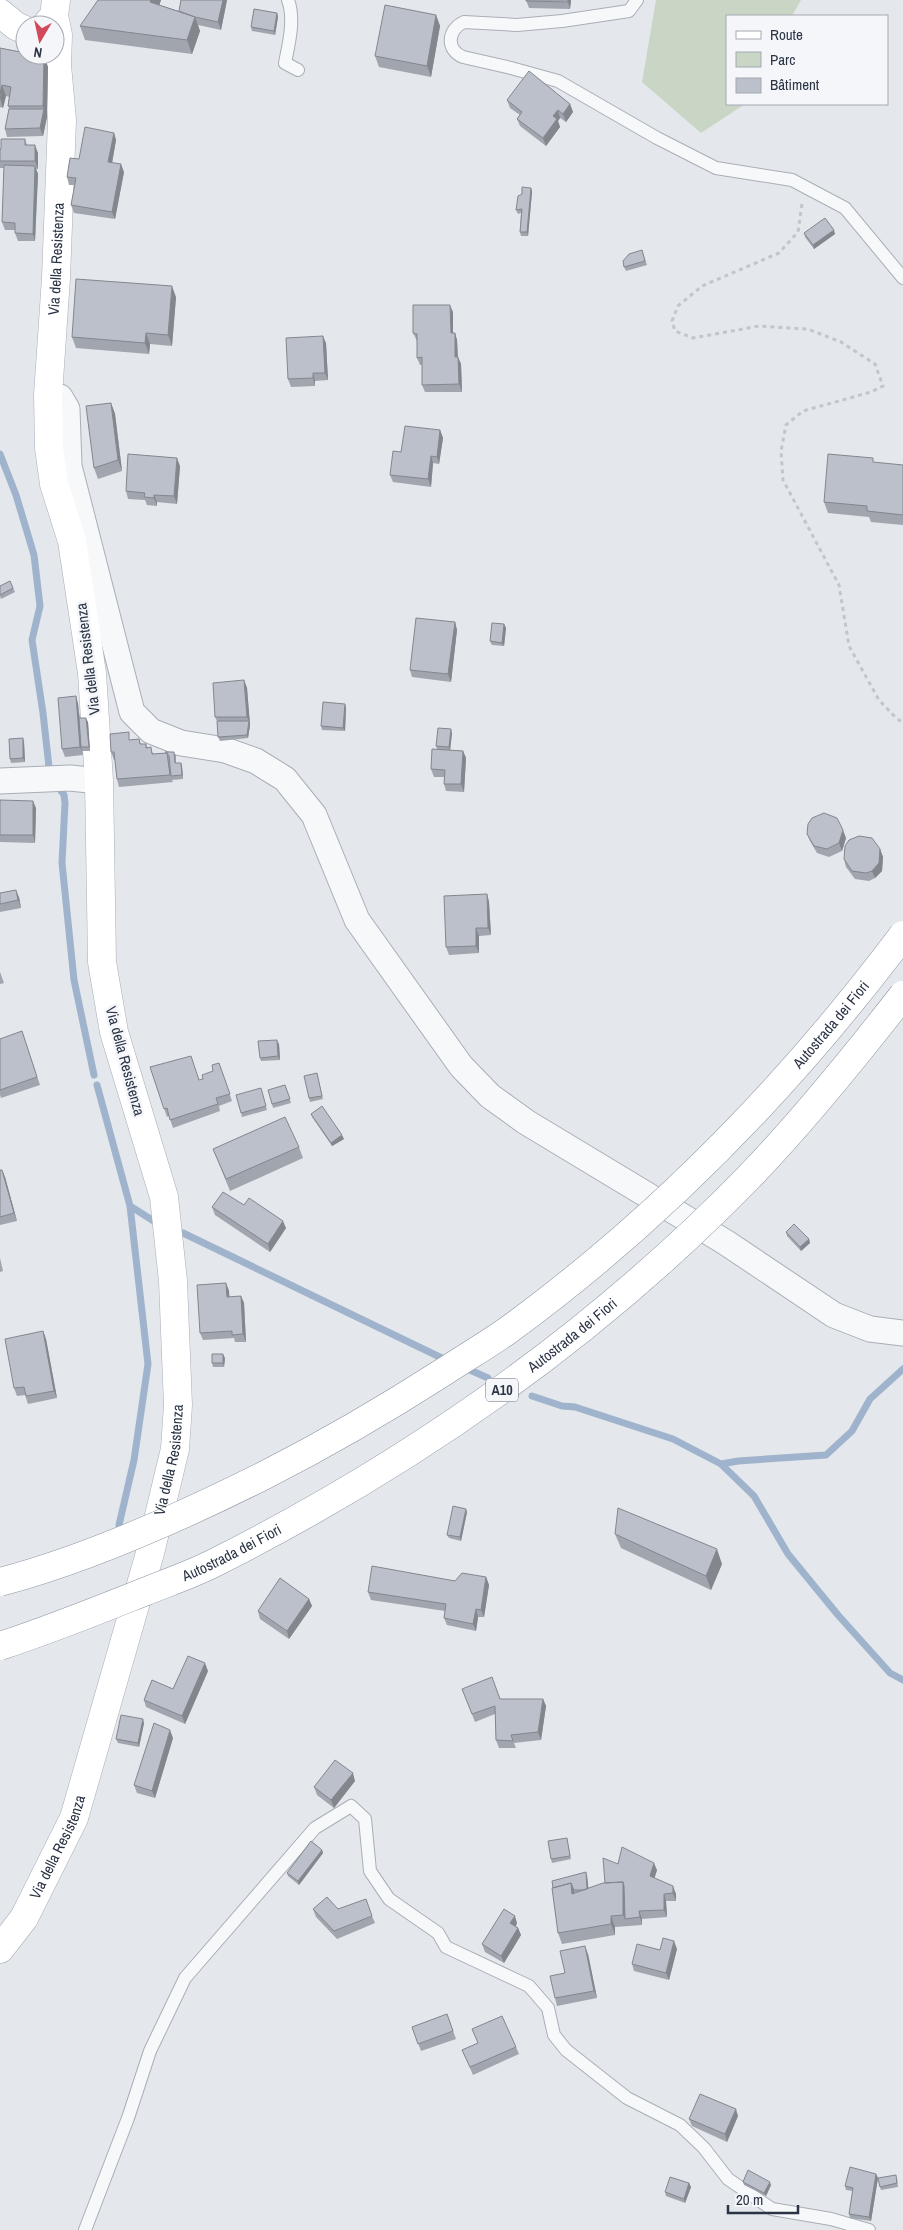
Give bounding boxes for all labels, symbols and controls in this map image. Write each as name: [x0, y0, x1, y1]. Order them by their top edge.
north arrow: [15, 15, 65, 65]
legend: [726, 15, 888, 105]
text: Route: [770, 24, 803, 45]
text: N: [32, 43, 43, 62]
text: Parc: [770, 49, 795, 70]
text: Bâtiment: [770, 74, 820, 95]
street label: Via della Resistenza: [42, 202, 69, 316]
street label: Via della Resistenza: [70, 602, 105, 716]
street label: Autostrada dei Fiori: [787, 976, 874, 1074]
street label: Via della Resistenza: [101, 1004, 150, 1118]
street label: Autostrada dei Fiori: [522, 1293, 621, 1377]
road number: A10: [486, 1378, 518, 1402]
street label: Via della Resistenza: [148, 1404, 188, 1517]
street label: Autostrada dei Fiori: [178, 1519, 285, 1586]
street label: Via della Resistenza: [24, 1792, 90, 1902]
scale bar: [728, 2182, 798, 2214]
text: 20 m: [736, 2189, 763, 2210]

